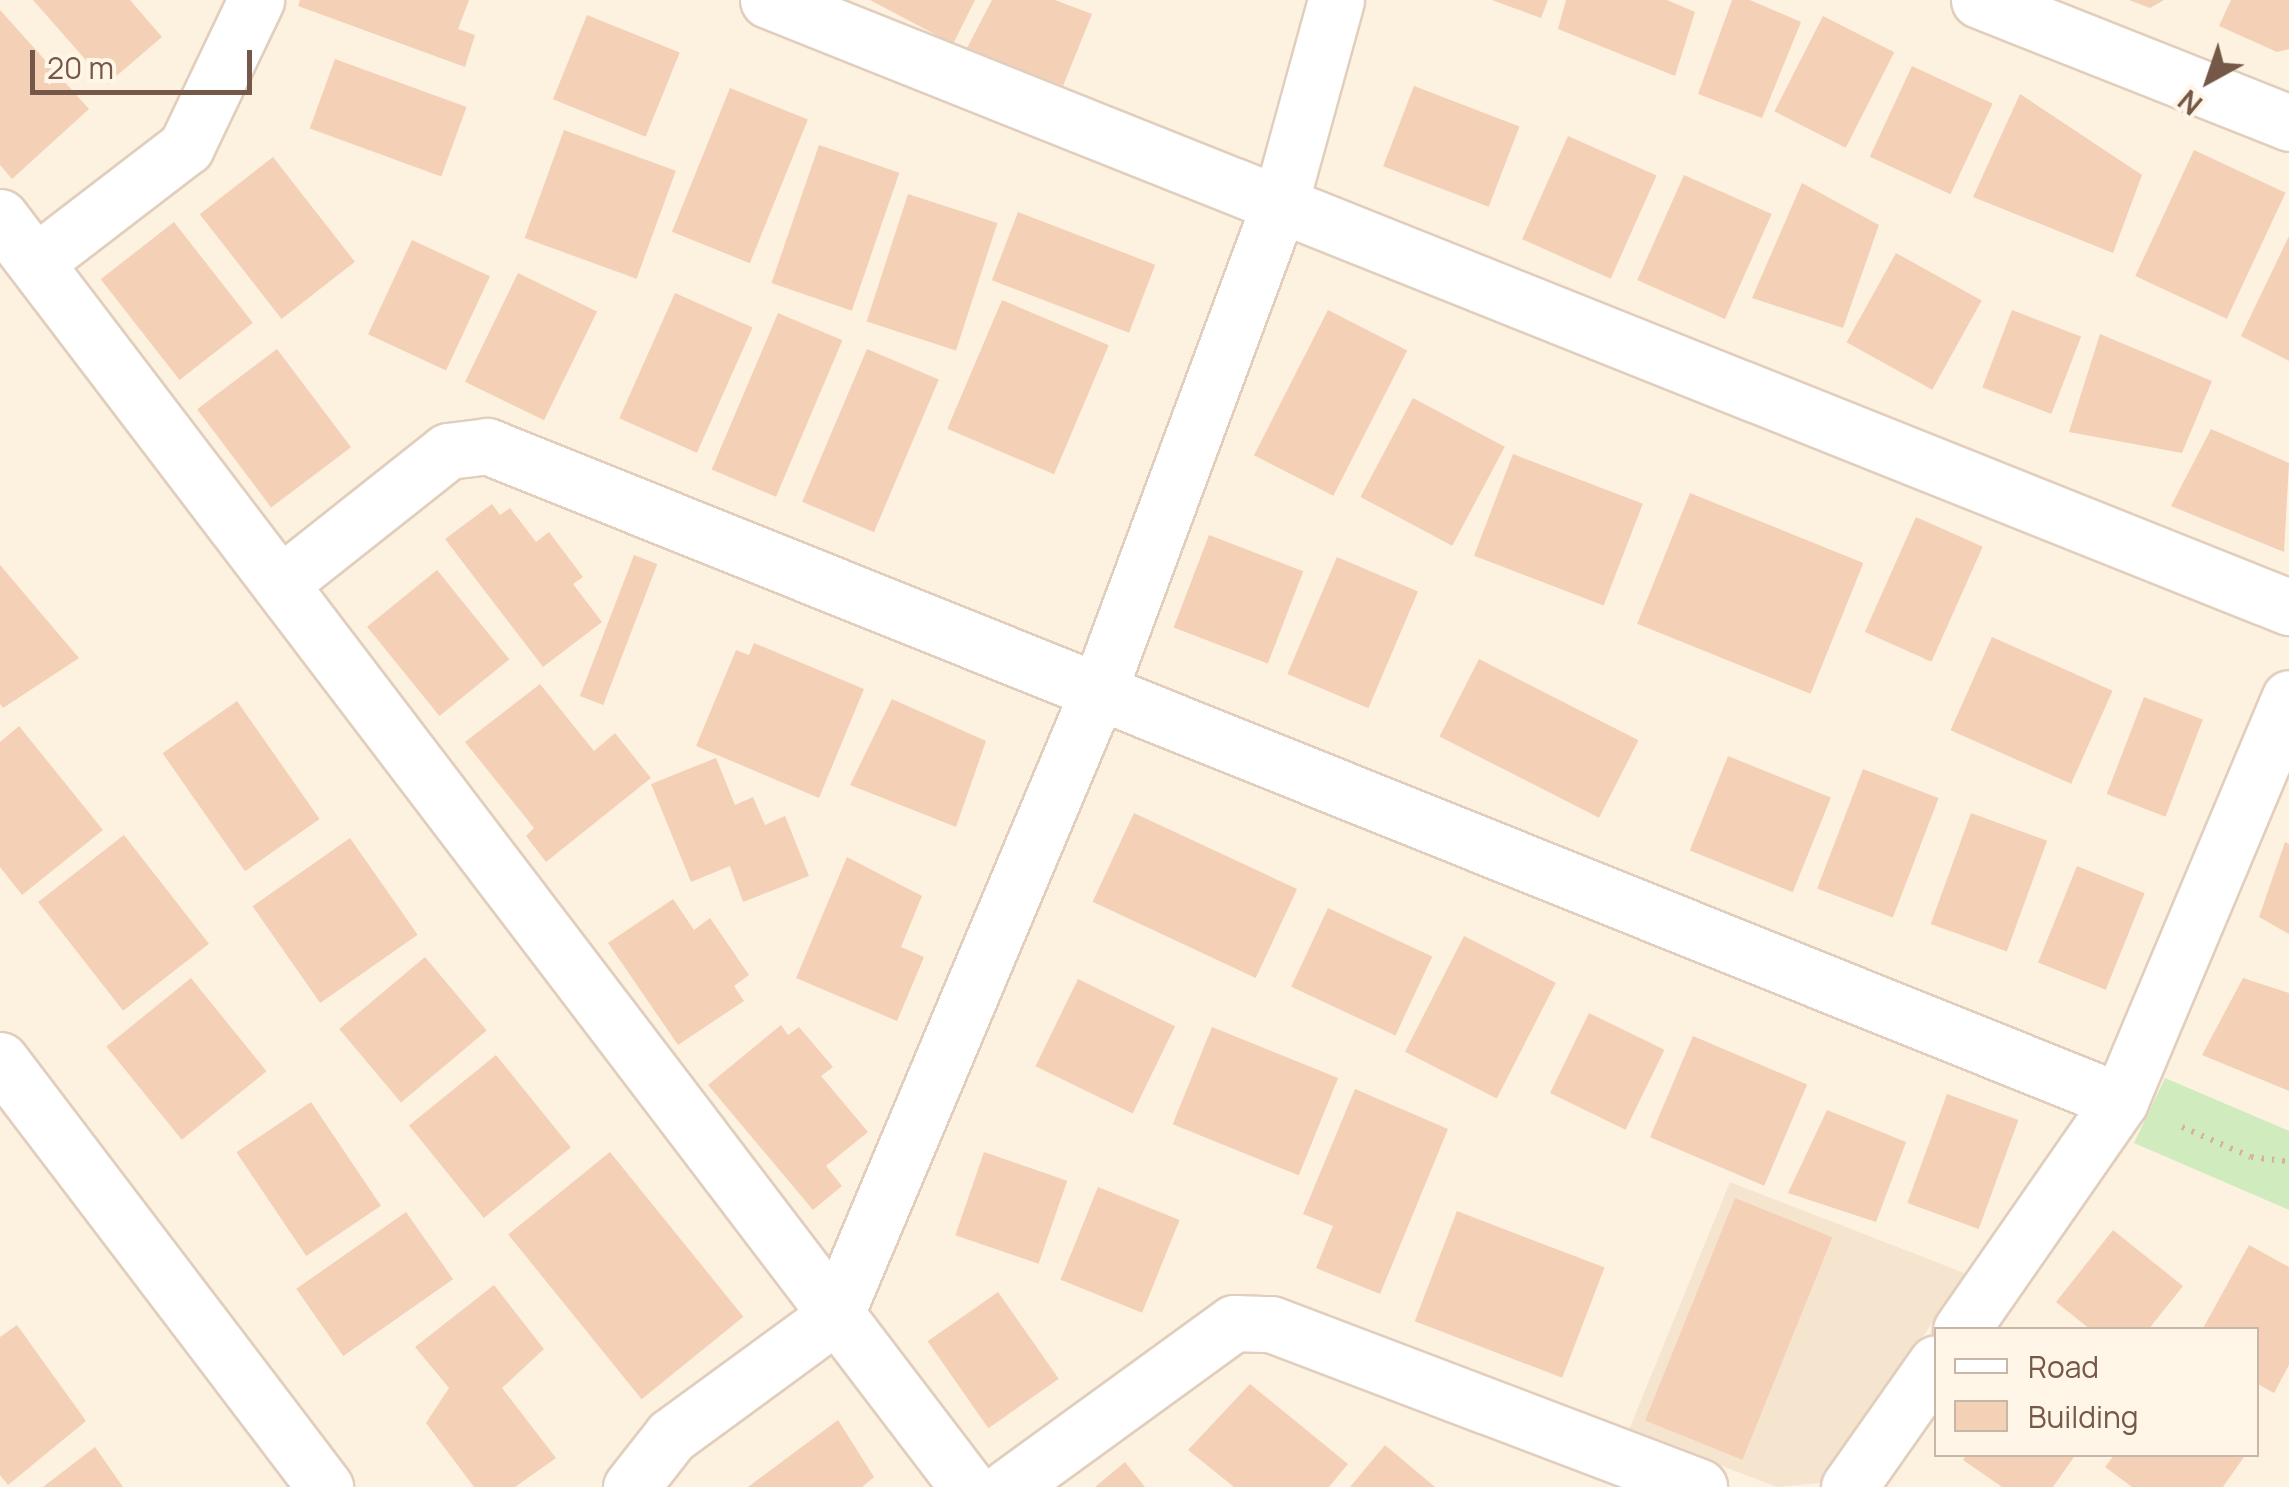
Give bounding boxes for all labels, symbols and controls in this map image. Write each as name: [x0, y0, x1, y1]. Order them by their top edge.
scale bar: [35, 30, 258, 92]
north arrow: [2159, 30, 2259, 130]
text: 20 m: [47, 47, 114, 88]
text: N: [2170, 82, 2210, 124]
legend: [1934, 1327, 2259, 1457]
text: Road: [2028, 1346, 2099, 1387]
text: Building: [2028, 1396, 2139, 1437]

